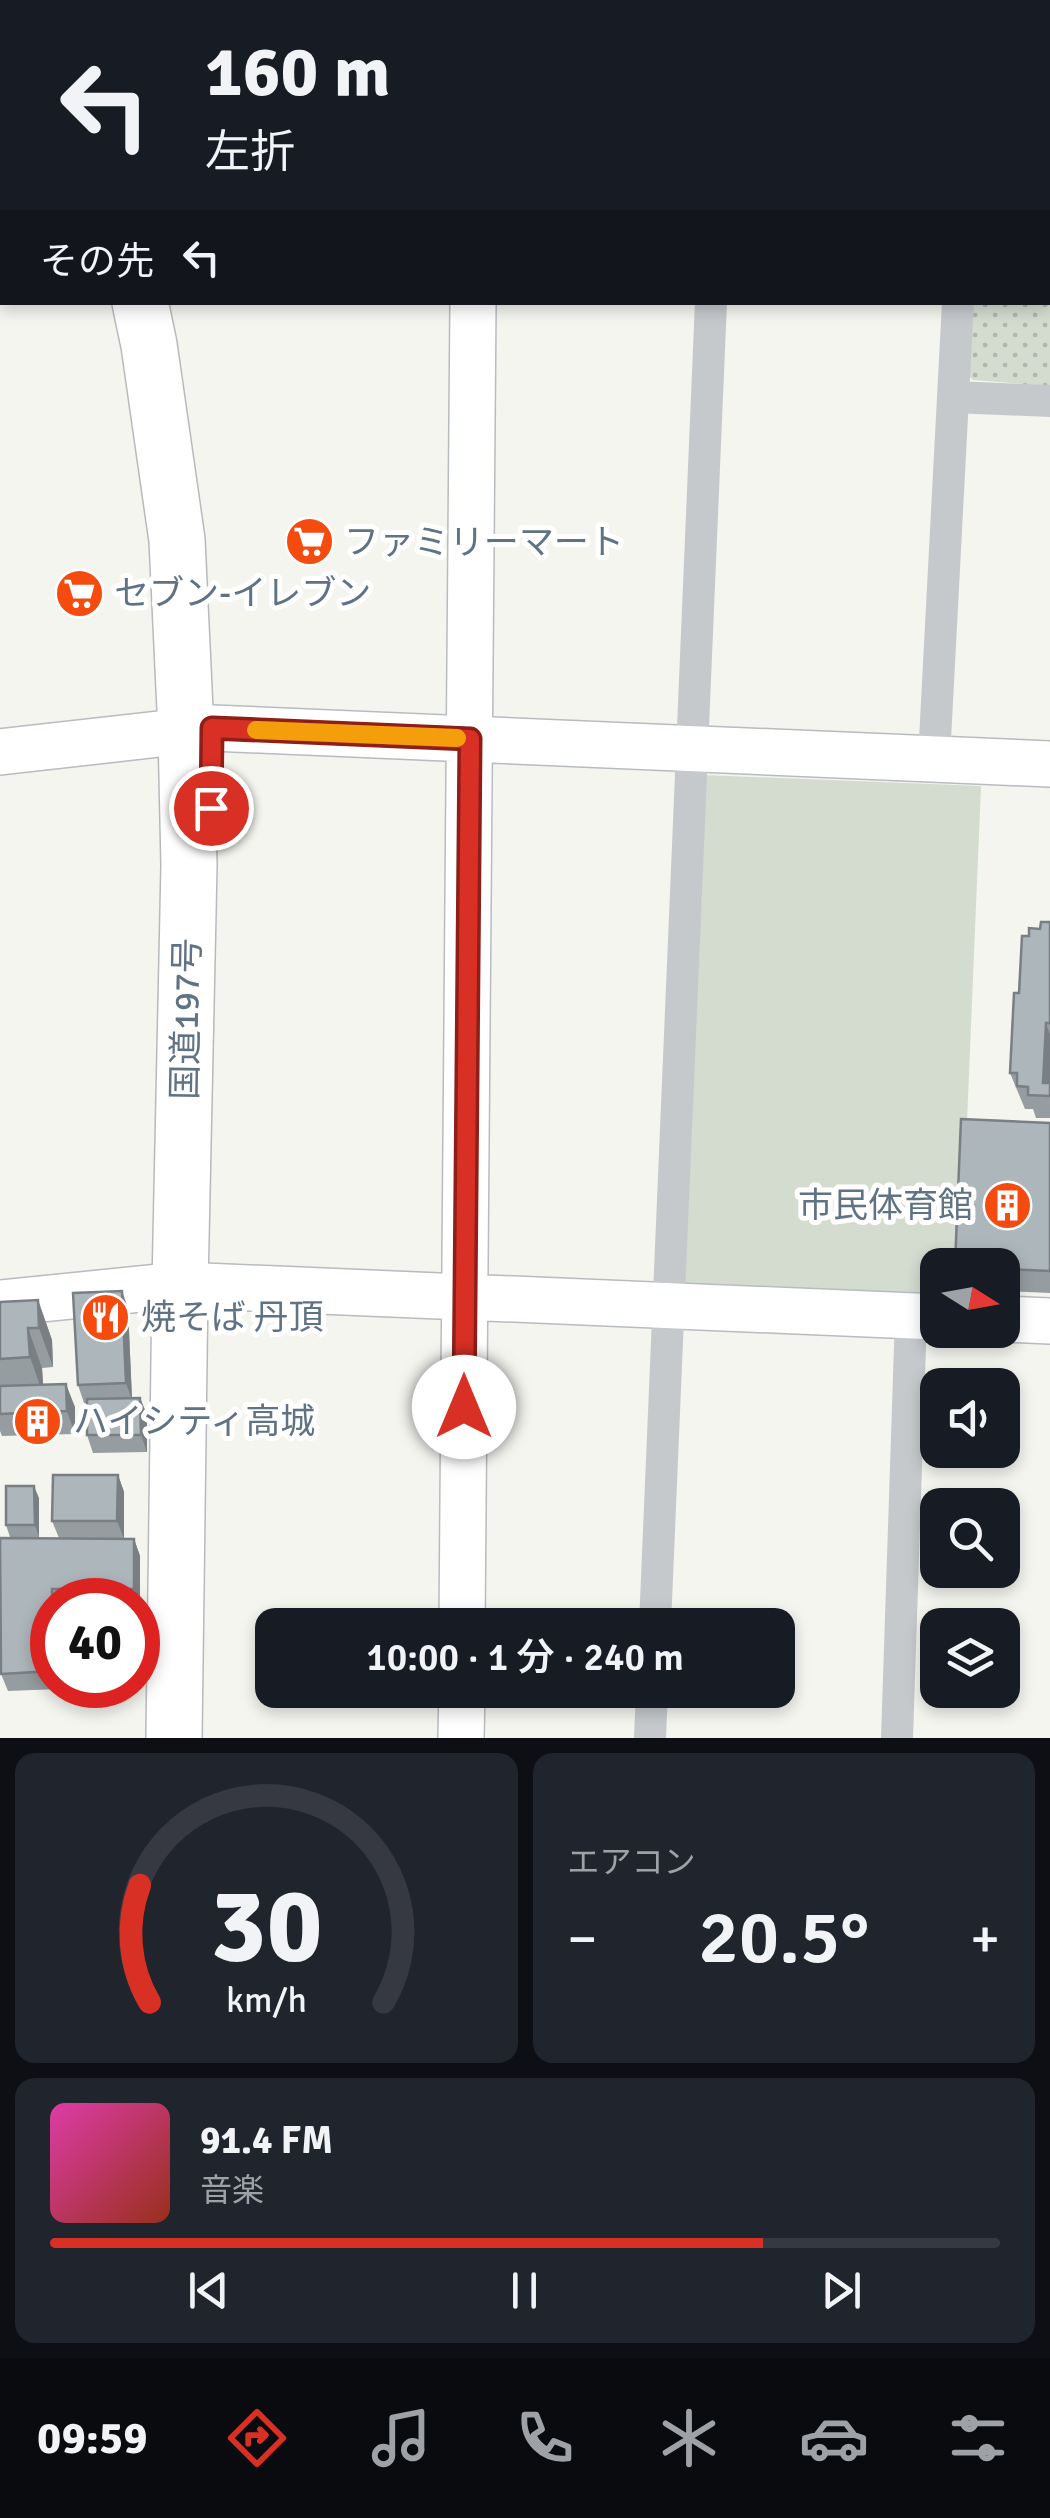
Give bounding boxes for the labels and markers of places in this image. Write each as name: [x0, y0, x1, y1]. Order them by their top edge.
supermarket icon: ファミリーマート: [283, 516, 335, 568]
place label: ファミリーマート: [344, 521, 624, 564]
supermarket icon: セブン-イレブン: [53, 567, 105, 619]
place label: セブン-イレブン: [114, 572, 371, 615]
pin: [169, 766, 254, 851]
building icon: 市民体育館: [982, 1179, 1034, 1231]
place label: 市民体育館: [798, 1184, 973, 1227]
restaurant icon: 焼そば 丹頂: [80, 1291, 132, 1343]
place label: 焼そば 丹頂: [141, 1296, 324, 1339]
building icon: ハイシティ高城: [12, 1395, 64, 1447]
place label: ハイシティ高城: [73, 1400, 315, 1443]

